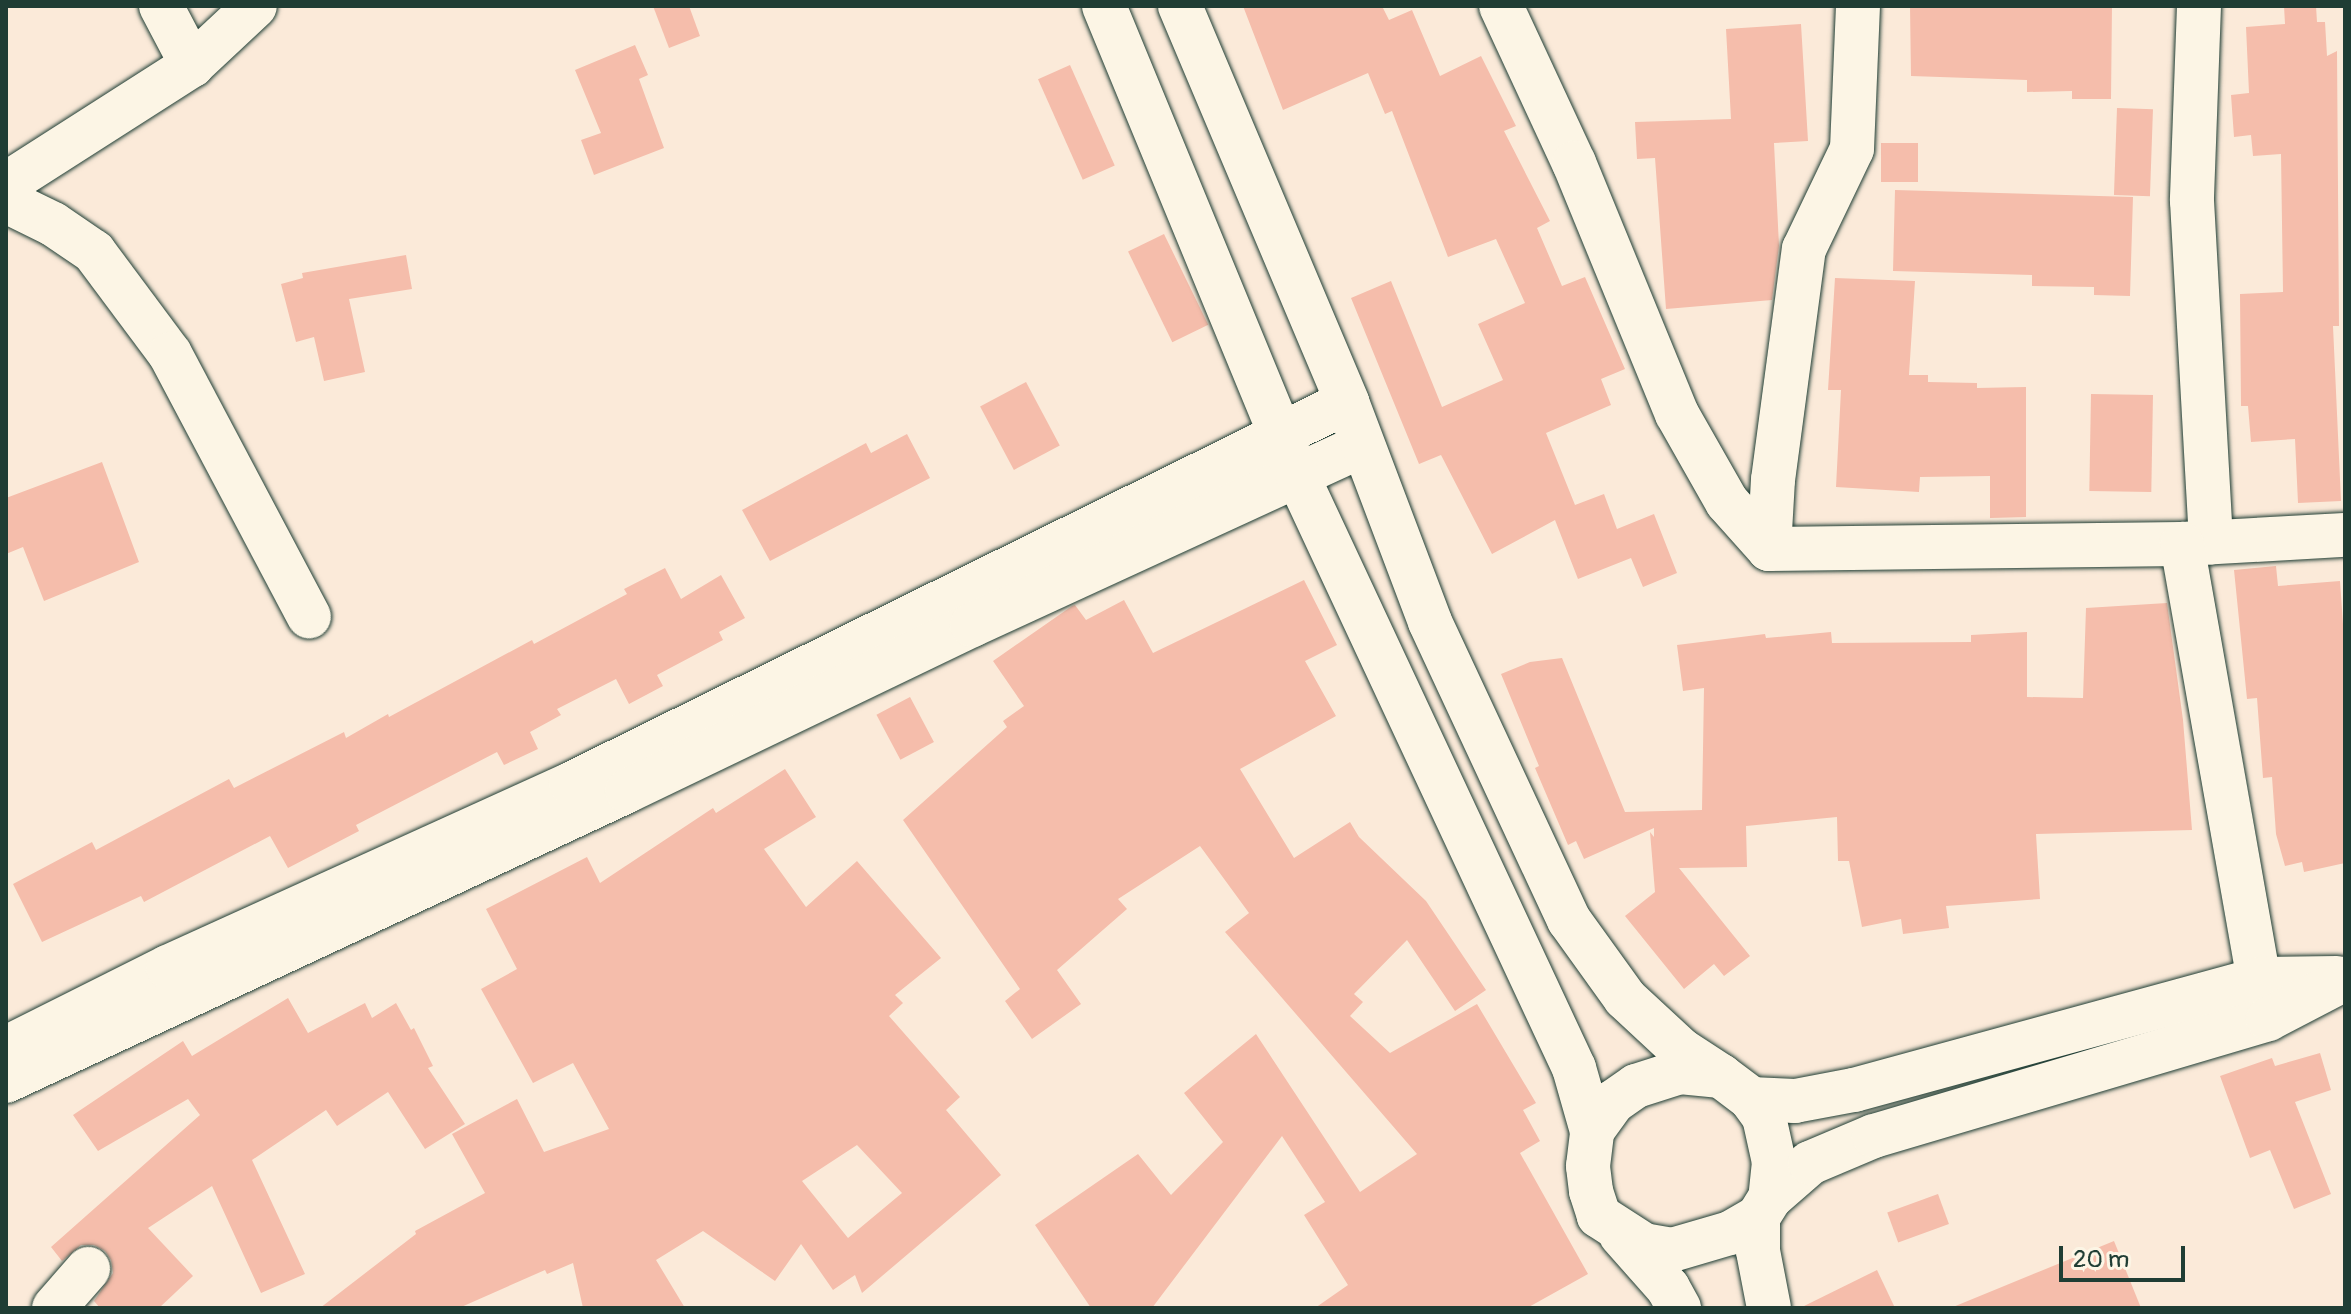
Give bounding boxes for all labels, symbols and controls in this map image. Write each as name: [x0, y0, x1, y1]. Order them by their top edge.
scale bar: [2063, 1230, 2189, 1280]
text: 20 m: [2073, 1245, 2129, 1274]

